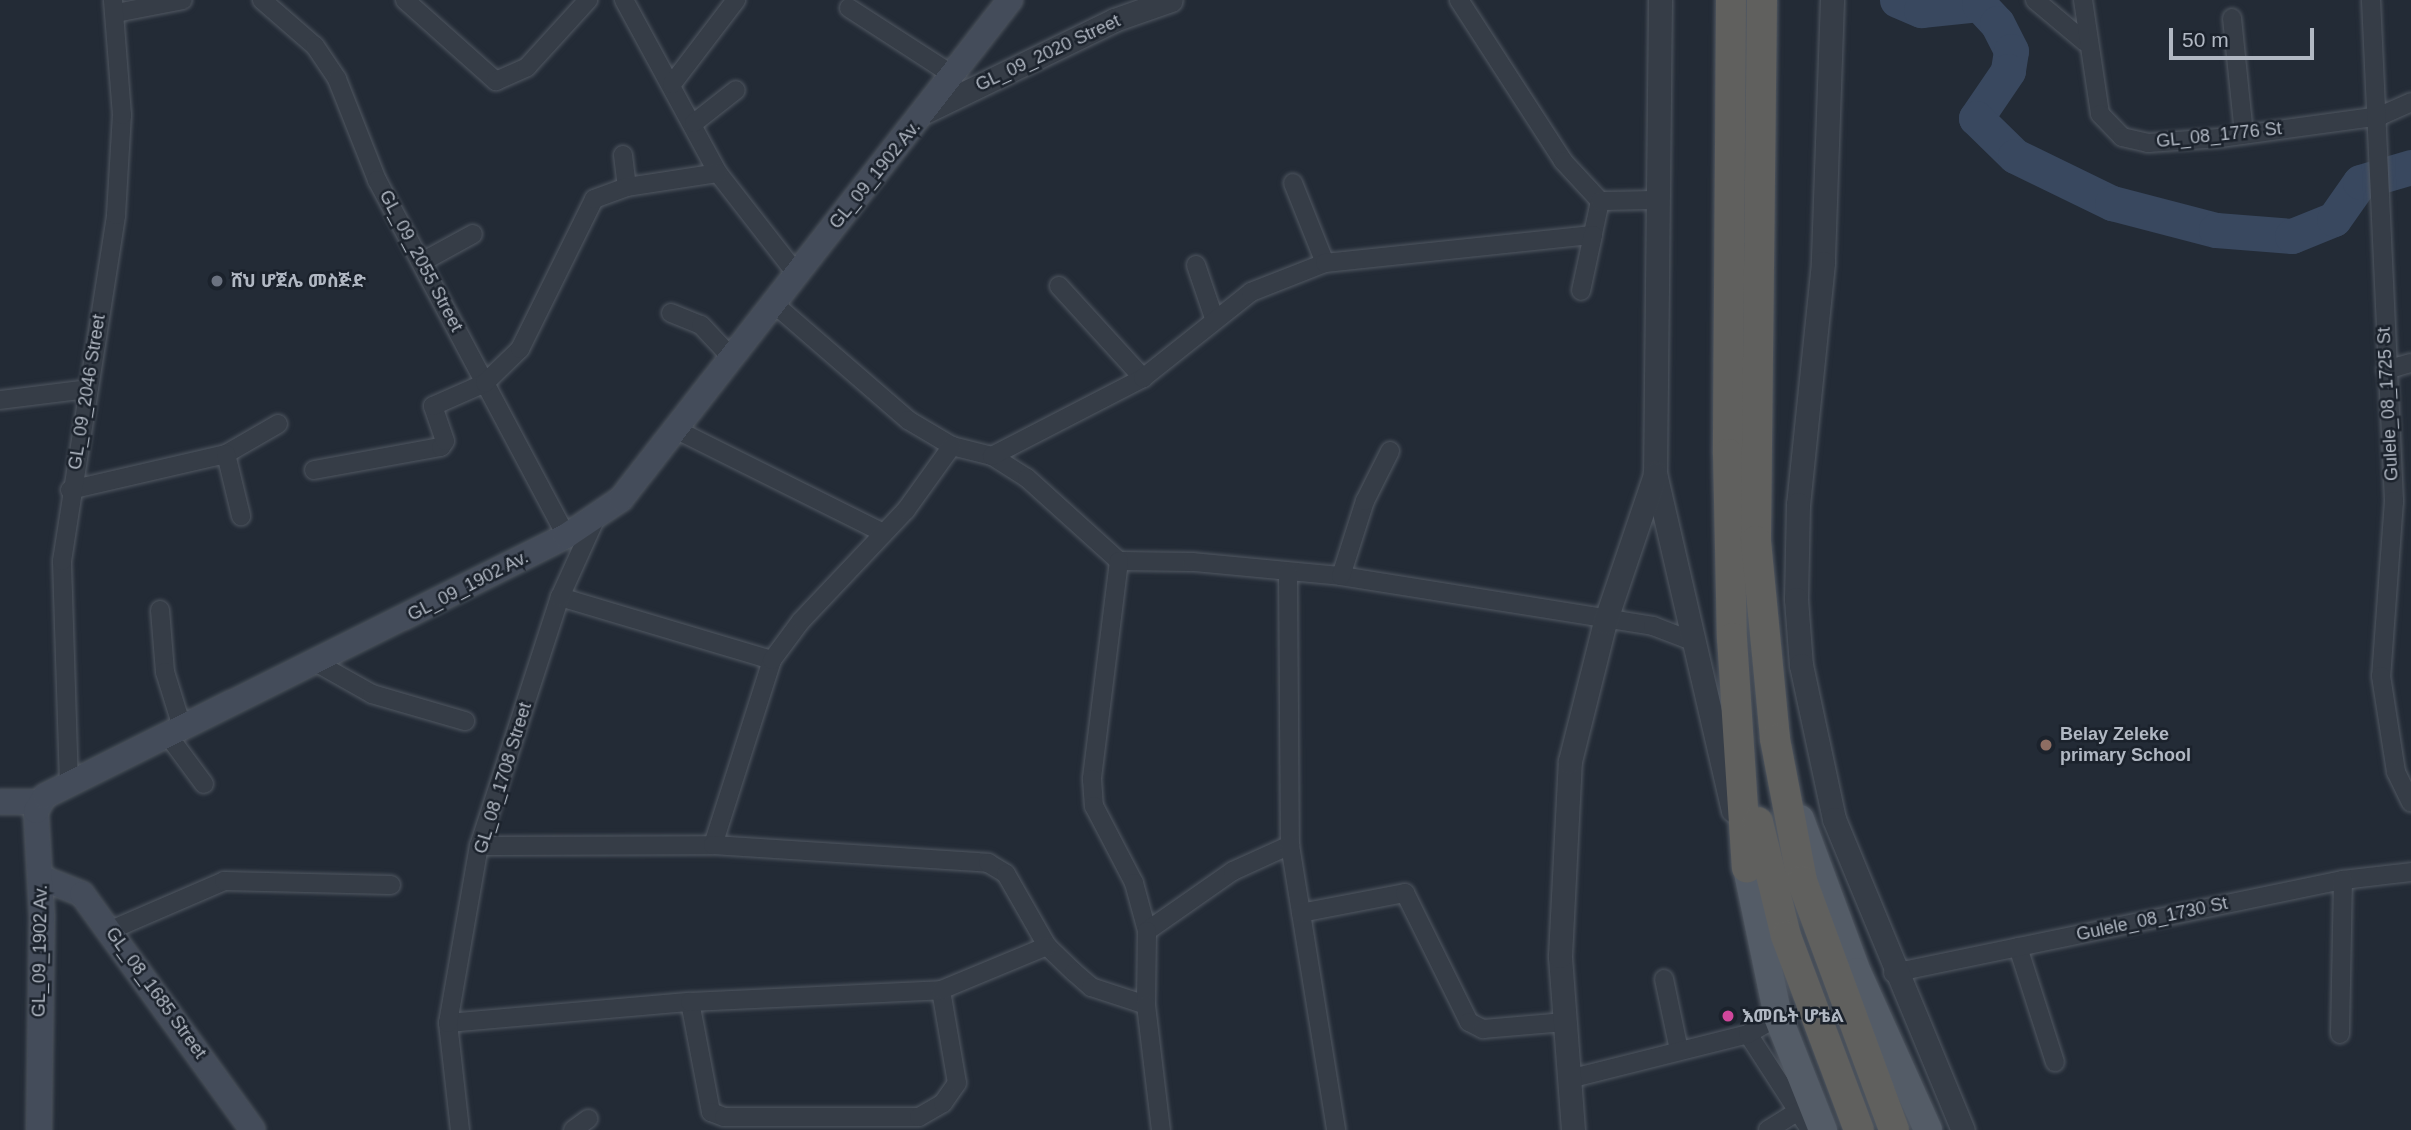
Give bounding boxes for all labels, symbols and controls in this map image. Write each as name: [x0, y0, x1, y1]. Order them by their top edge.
street label: GL_09_2020 Street: [972, 10, 1124, 96]
scale bar: [2173, 14, 2318, 58]
text: 50 m: [2182, 28, 2229, 51]
street label: GL_09_1902 Av.: [825, 116, 925, 234]
street label: GL_08_1776 St: [2155, 118, 2283, 152]
street label: GL_09_2055 Street: [375, 187, 467, 335]
place label: ሸህ ሆጀሌ መስጅድ: [231, 270, 366, 292]
marker: ሸህ ሆጀሌ መስጅድ: [209, 273, 225, 289]
street label: GL_09_2046 Street: [64, 313, 110, 471]
street label: Gulele_08_1725 St: [2373, 326, 2403, 482]
street label: GL_09_1902 Av.: [404, 546, 532, 626]
street label: GL_08_1708 Street: [470, 700, 536, 856]
place label: Belay Zeleke primary School: [2060, 724, 2191, 766]
marker: Belay Zeleke primary School: [2038, 737, 2054, 753]
street label: GL_09_1902 Av.: [28, 884, 52, 1018]
street label: Gulele_08_1730 St: [2074, 892, 2230, 946]
street label: GL_08_1685 Street: [101, 923, 211, 1063]
place label: እመቤት ሆቴል: [1742, 1005, 1844, 1027]
marker: እመቤት ሆቴል: [1720, 1008, 1736, 1024]

